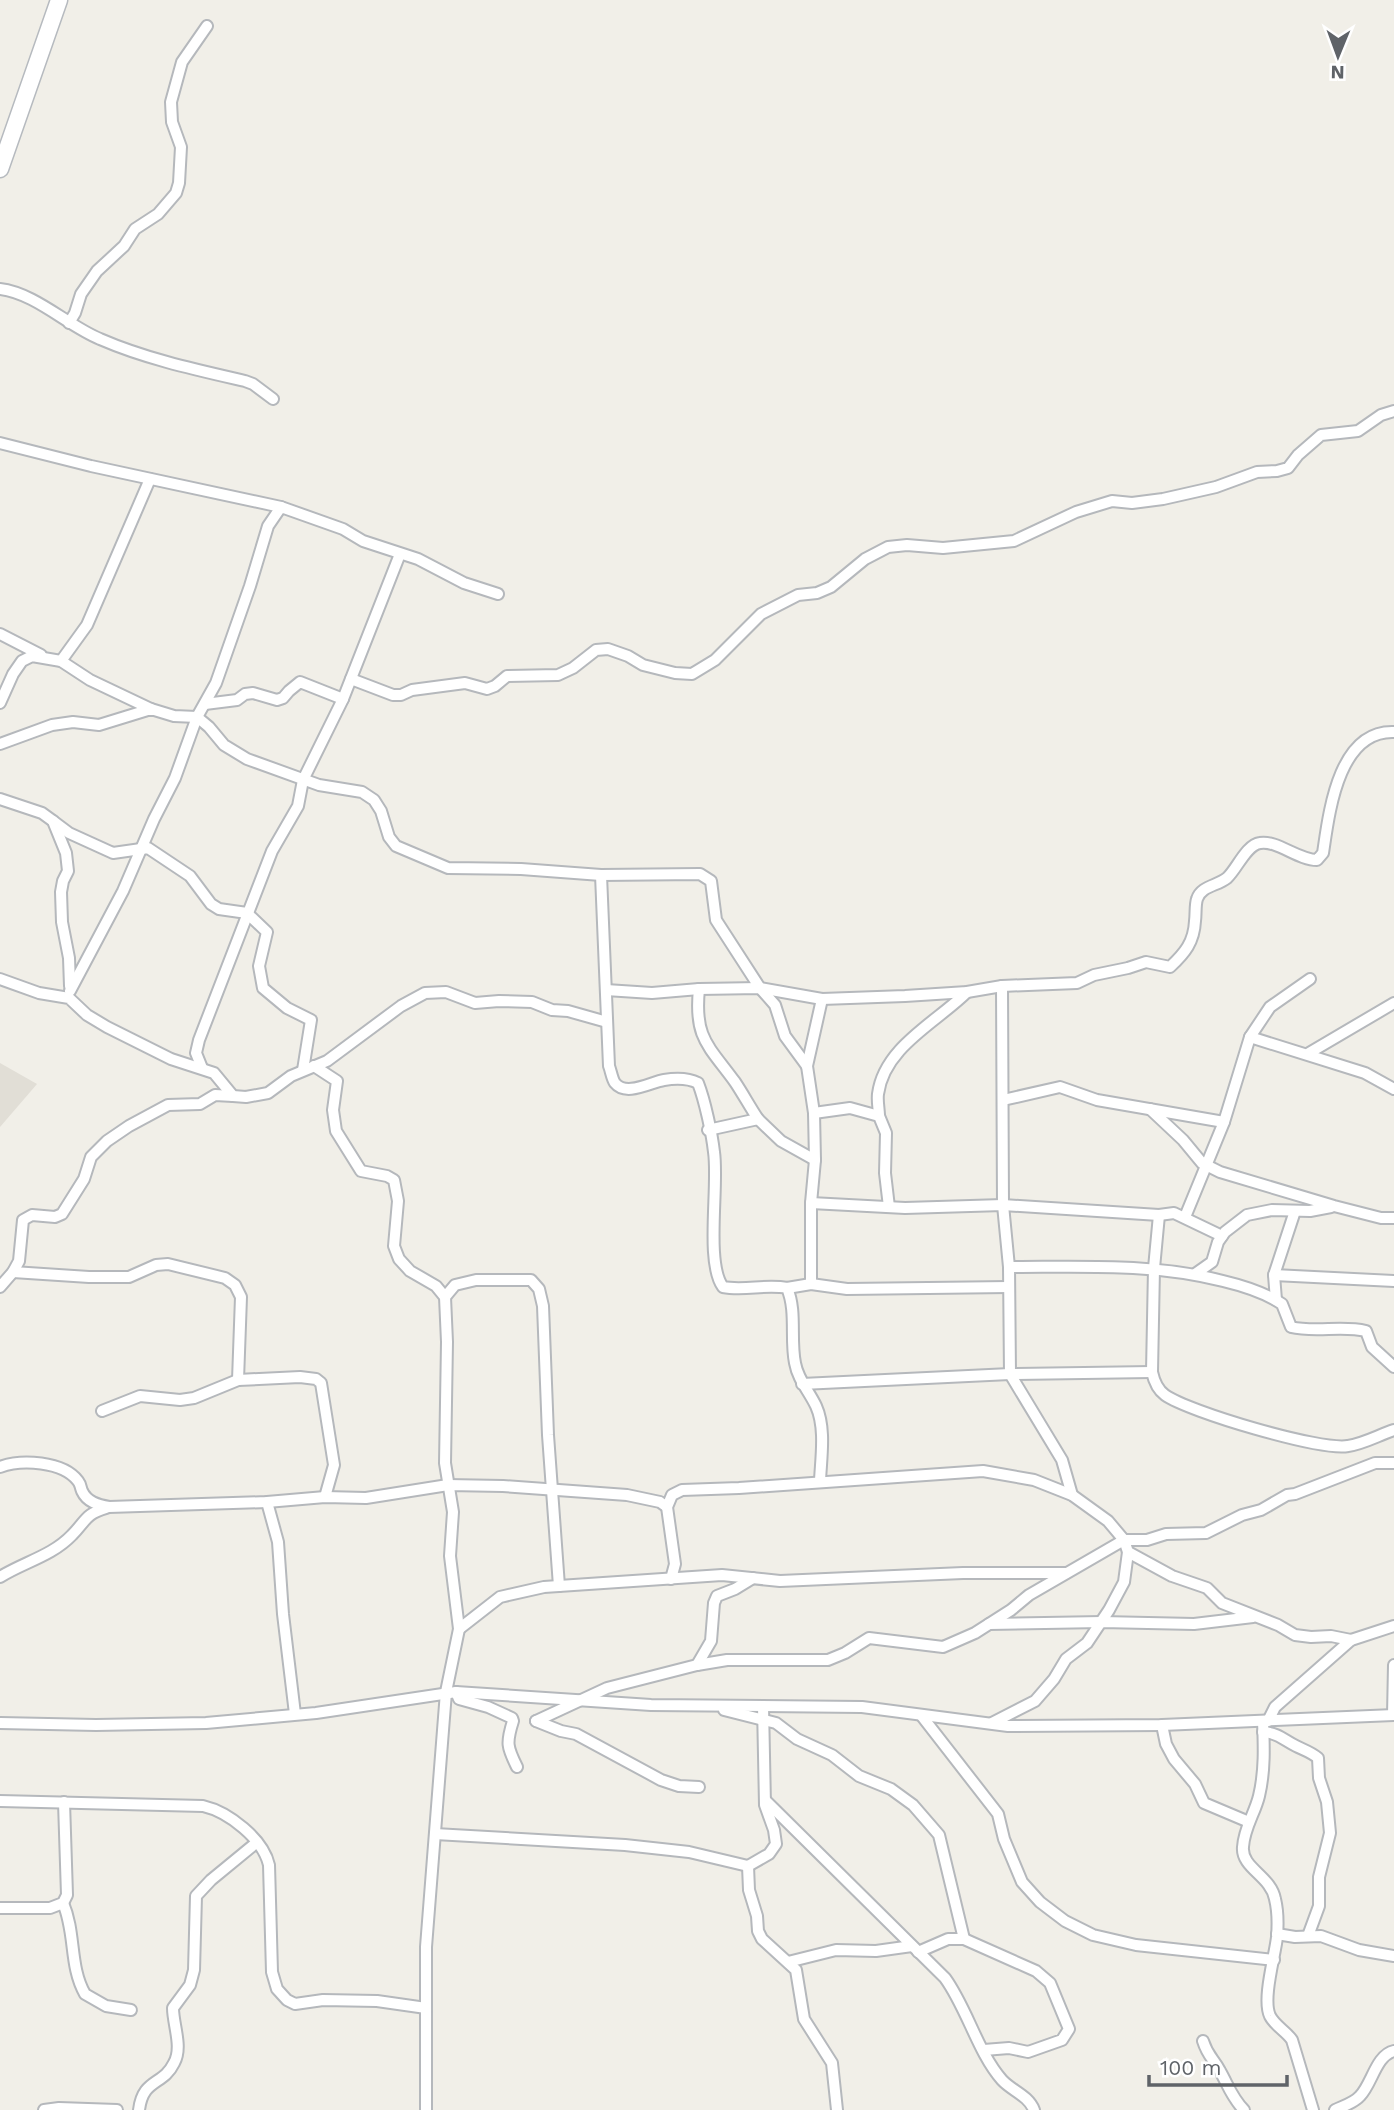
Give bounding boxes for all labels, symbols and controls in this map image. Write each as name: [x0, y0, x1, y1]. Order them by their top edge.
north arrow: [1303, 21, 1373, 91]
text: N: [1330, 61, 1345, 84]
scale bar: [1149, 2044, 1287, 2088]
text: 100 m: [1160, 2055, 1222, 2080]

